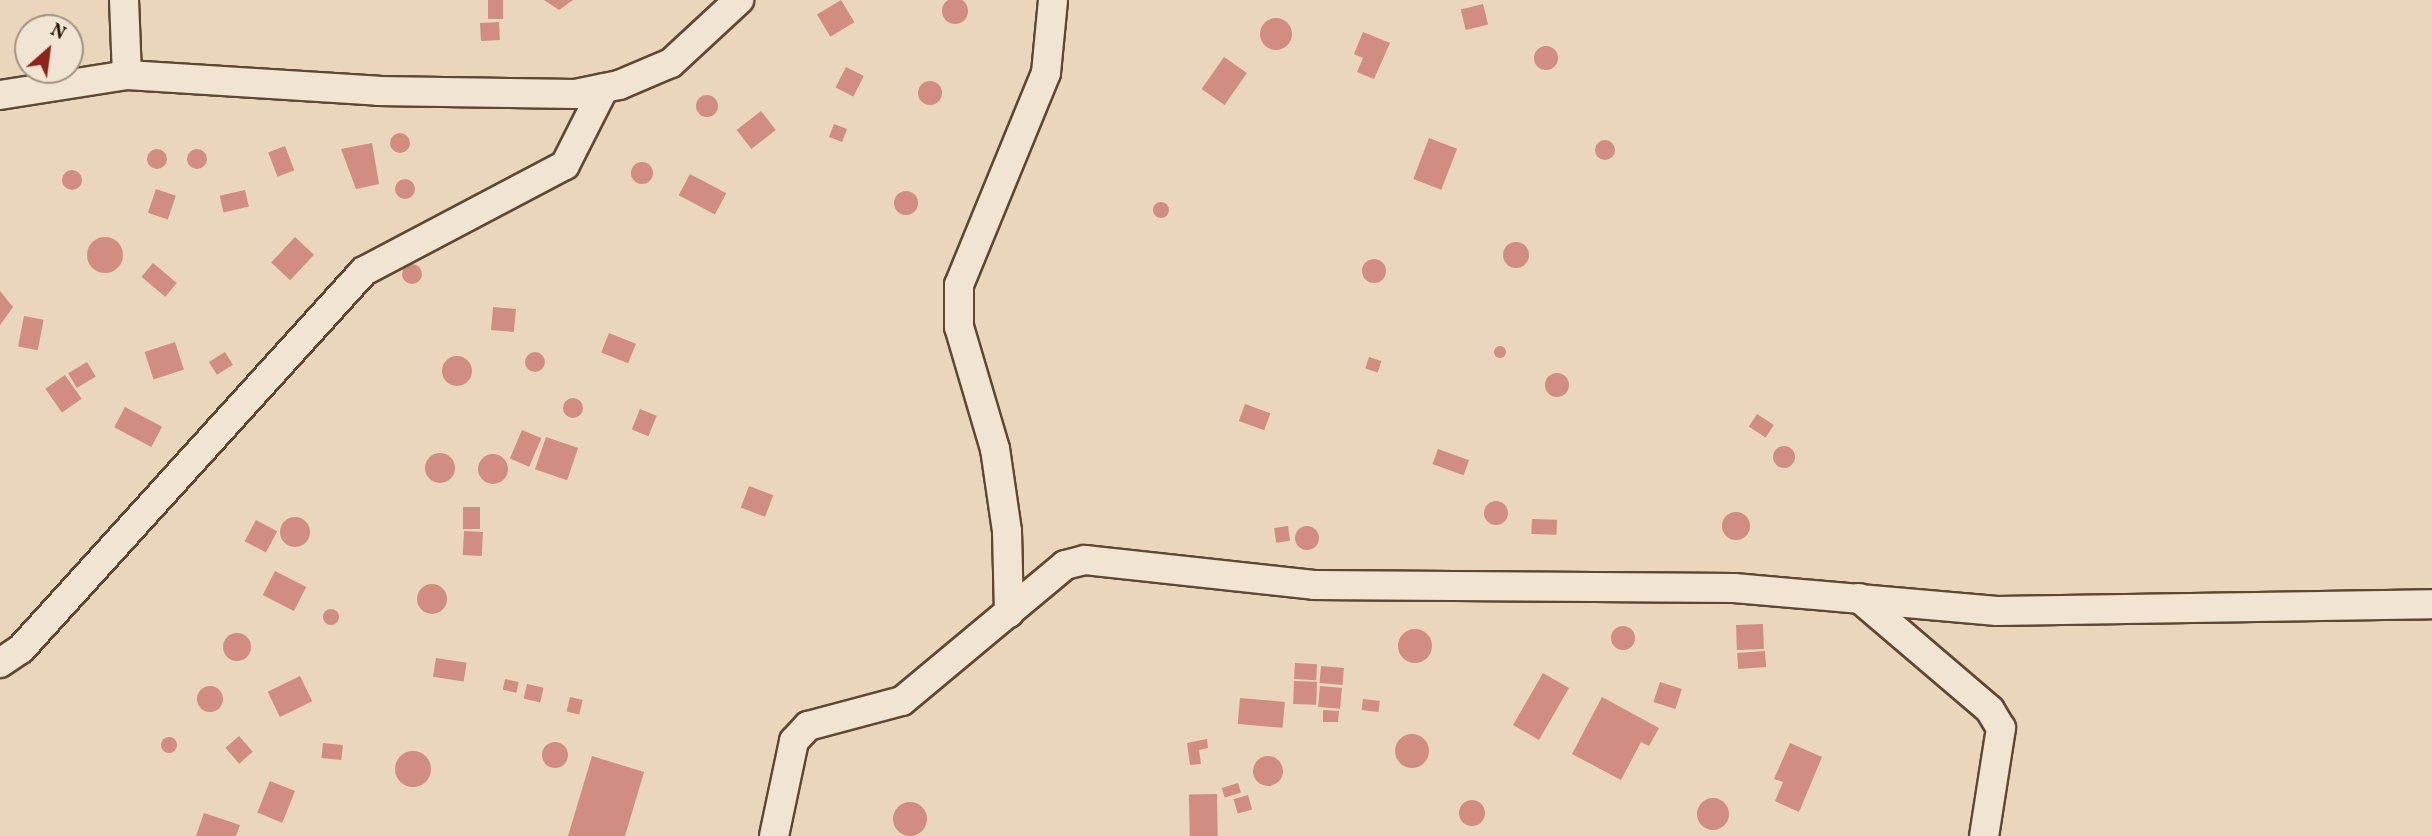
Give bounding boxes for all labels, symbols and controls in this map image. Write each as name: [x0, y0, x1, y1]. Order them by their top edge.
north arrow: [14, 14, 84, 84]
text: N: [46, 18, 70, 47]

